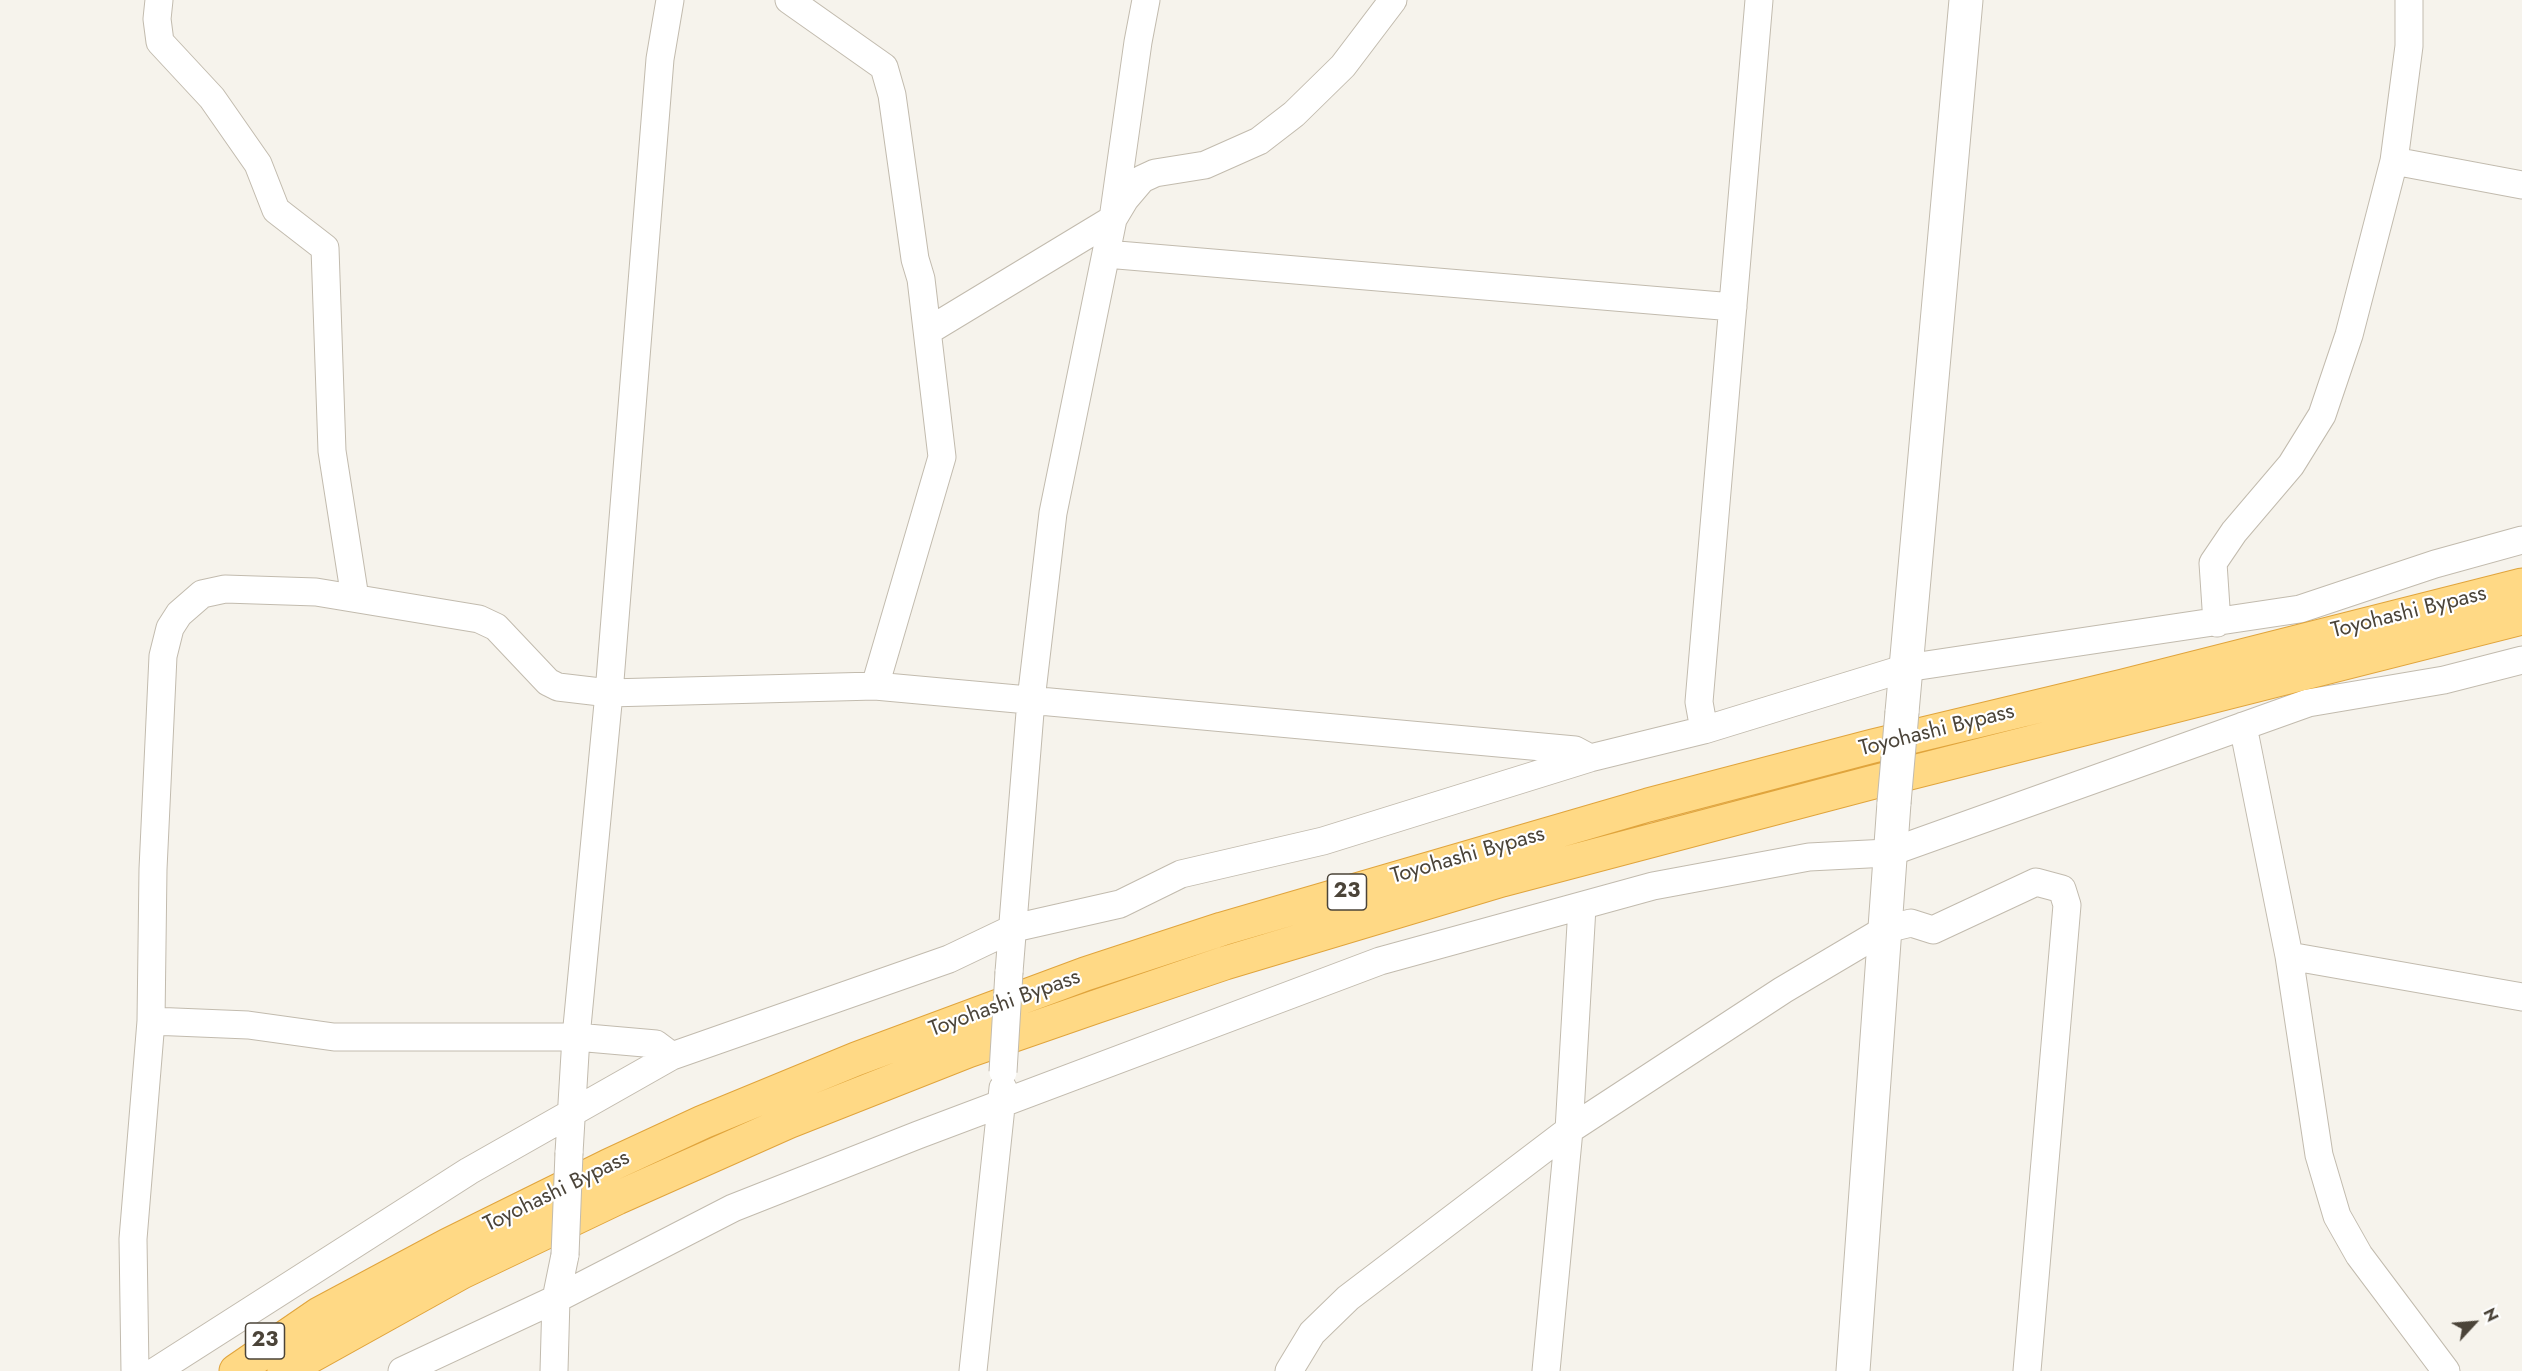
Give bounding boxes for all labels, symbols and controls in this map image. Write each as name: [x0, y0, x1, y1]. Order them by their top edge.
street label: Toyohashi Bypass: [2329, 581, 2489, 645]
street label: Toyohashi Bypass: [1857, 699, 2017, 763]
street label: Toyohashi Bypass: [1388, 821, 1548, 891]
road number: 23: [1328, 874, 1366, 910]
street label: Toyohashi Bypass: [926, 964, 1084, 1044]
street label: Toyohashi Bypass: [480, 1145, 634, 1239]
north arrow: [2444, 1293, 2504, 1353]
text: N: [2478, 1304, 2504, 1326]
road number: 23: [246, 1323, 284, 1359]

